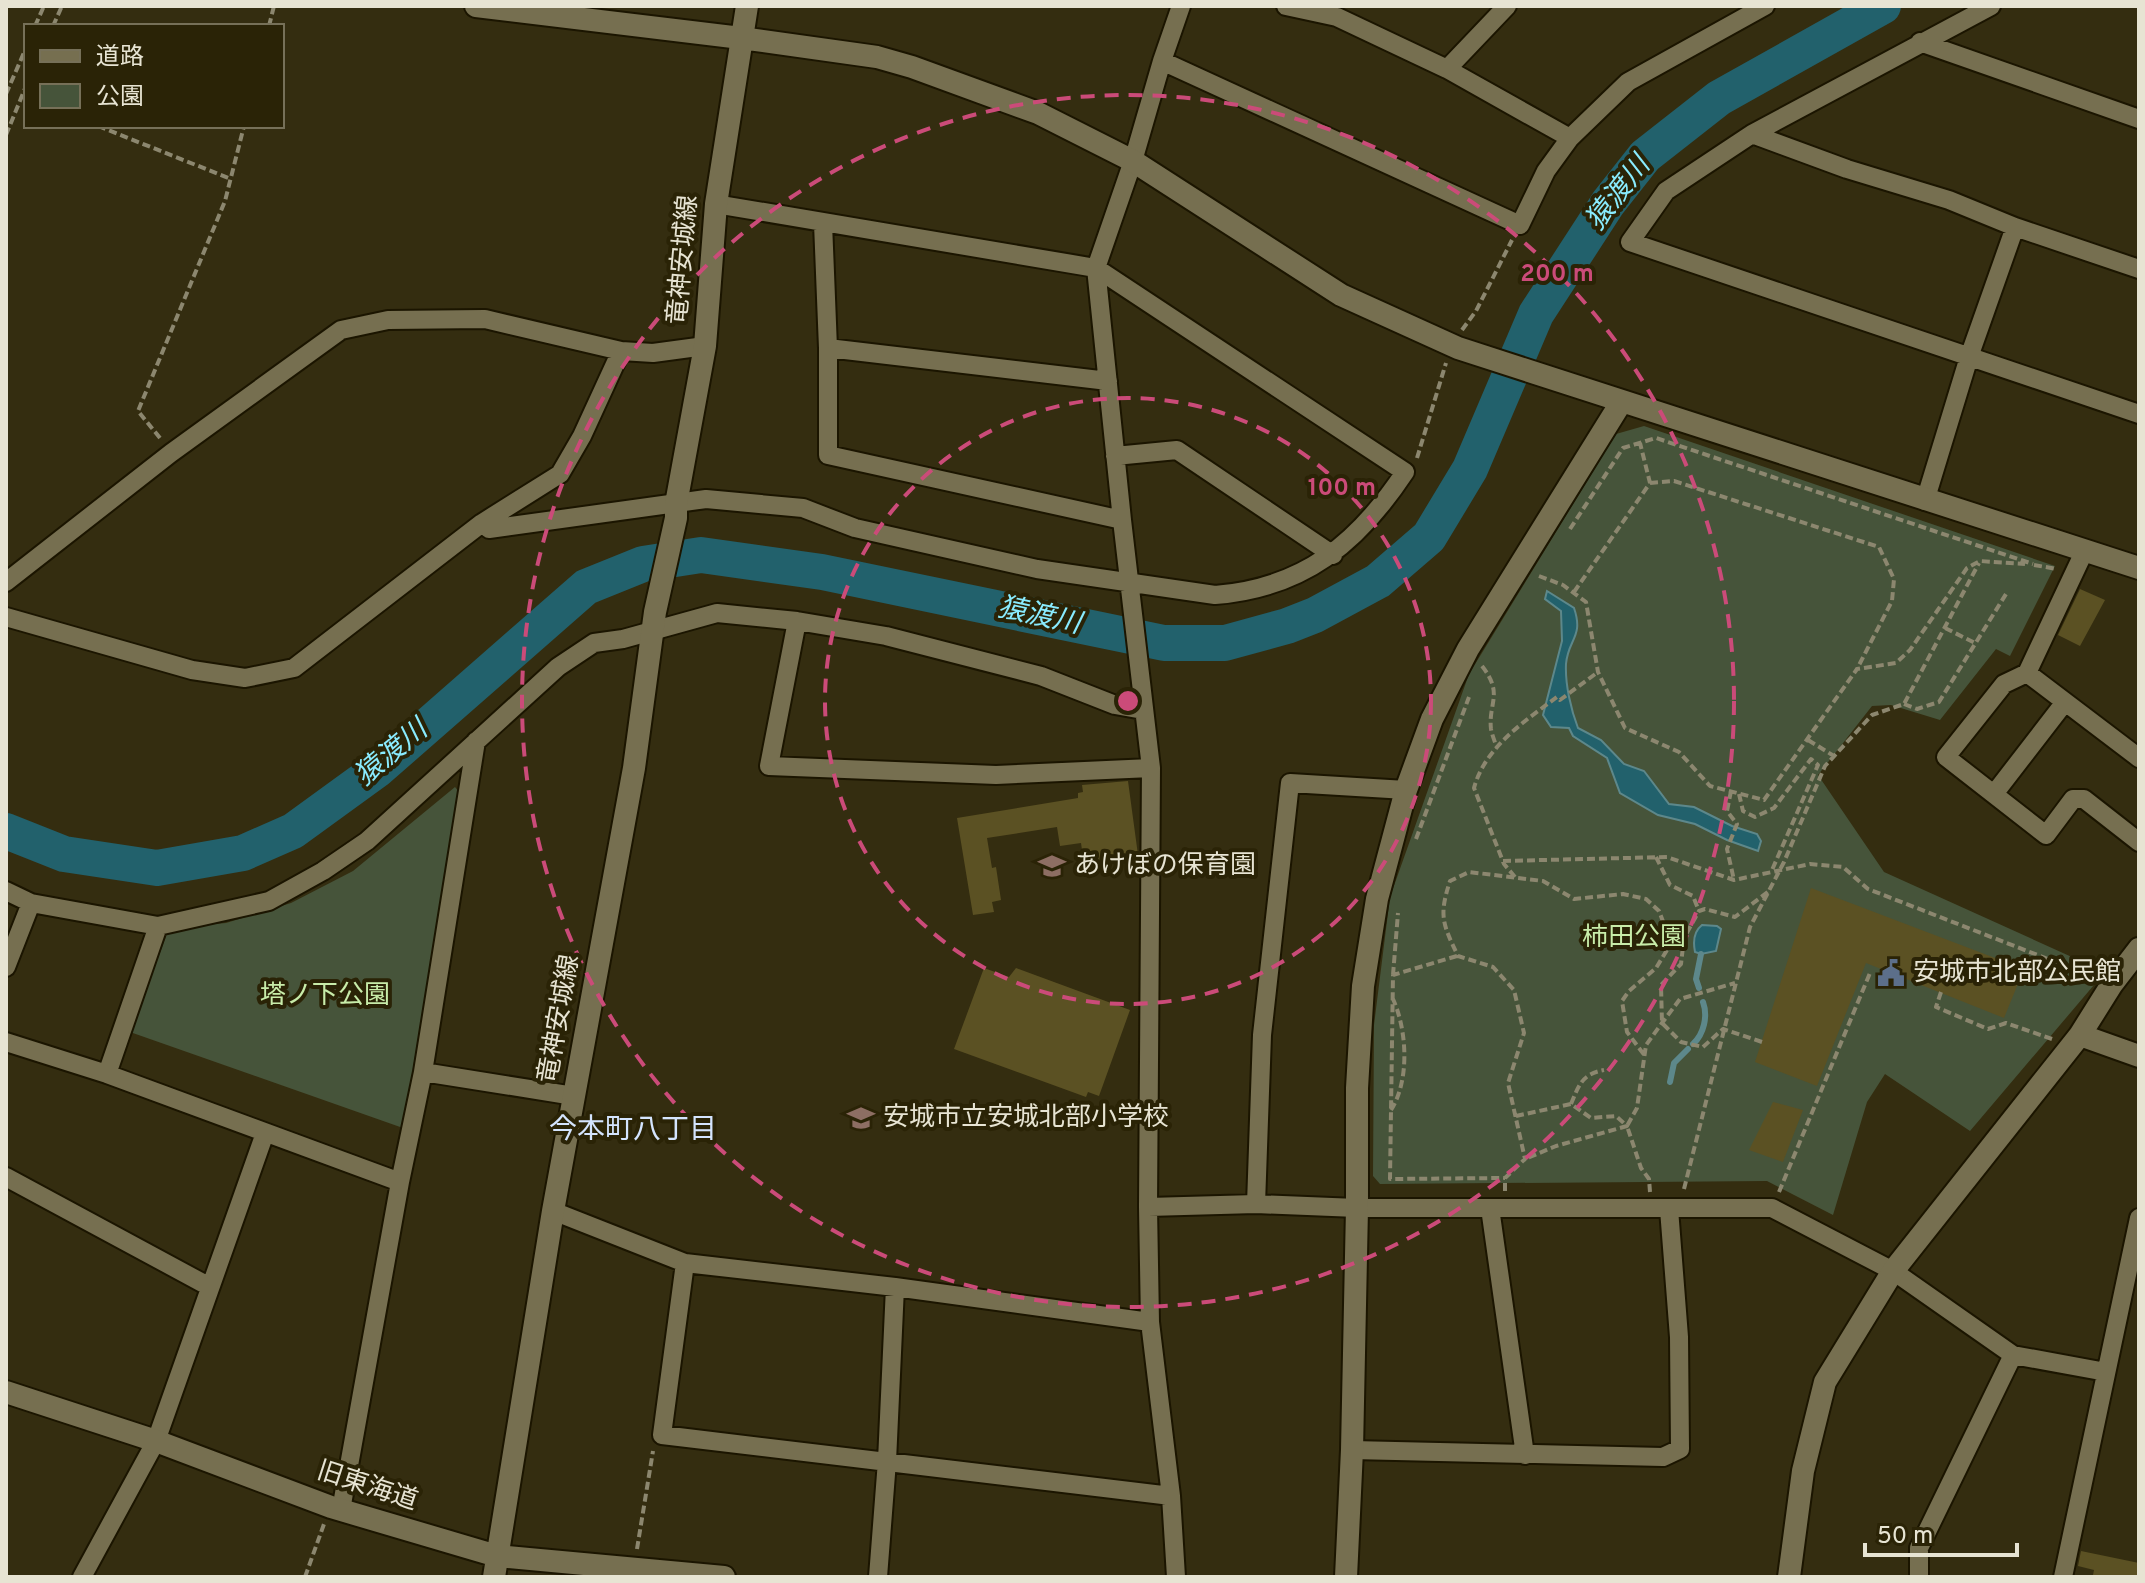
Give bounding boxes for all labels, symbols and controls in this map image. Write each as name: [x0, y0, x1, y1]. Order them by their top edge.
legend: [24, 24, 284, 128]
text: 道路: [96, 43, 144, 73]
text: 公園: [96, 83, 144, 113]
water label: 猿渡川: [1579, 147, 1661, 238]
street label: 竜神安城線: [662, 194, 706, 326]
text: 200 m: [1520, 260, 1594, 290]
text: 100 m: [1308, 474, 1376, 504]
water label: 猿渡川: [994, 591, 1087, 644]
centre of rings: [1114, 687, 1142, 715]
water label: 猿渡川: [348, 711, 438, 795]
place label: あけぼの保育園: [1074, 850, 1256, 883]
school or university icon: あけぼの保育園: [1037, 851, 1067, 881]
park label: 柿田公園: [1582, 922, 1686, 955]
street label: 竜神安城線: [532, 952, 588, 1086]
place label: 安城市北部公民館: [1913, 957, 2121, 990]
public building icon: 安城市北部公民館: [1876, 958, 1906, 988]
park label: 塔ノ下公園: [260, 980, 390, 1013]
place label: 安城市立安城北部小学校: [883, 1102, 1169, 1135]
school or university icon: 安城市立安城北部小学校: [846, 1103, 876, 1133]
district label: 今本町八丁目: [549, 1113, 717, 1149]
street label: 旧東海道: [312, 1455, 422, 1519]
scale bar: [1865, 1507, 2017, 1557]
text: 50 m: [1877, 1522, 1933, 1552]

